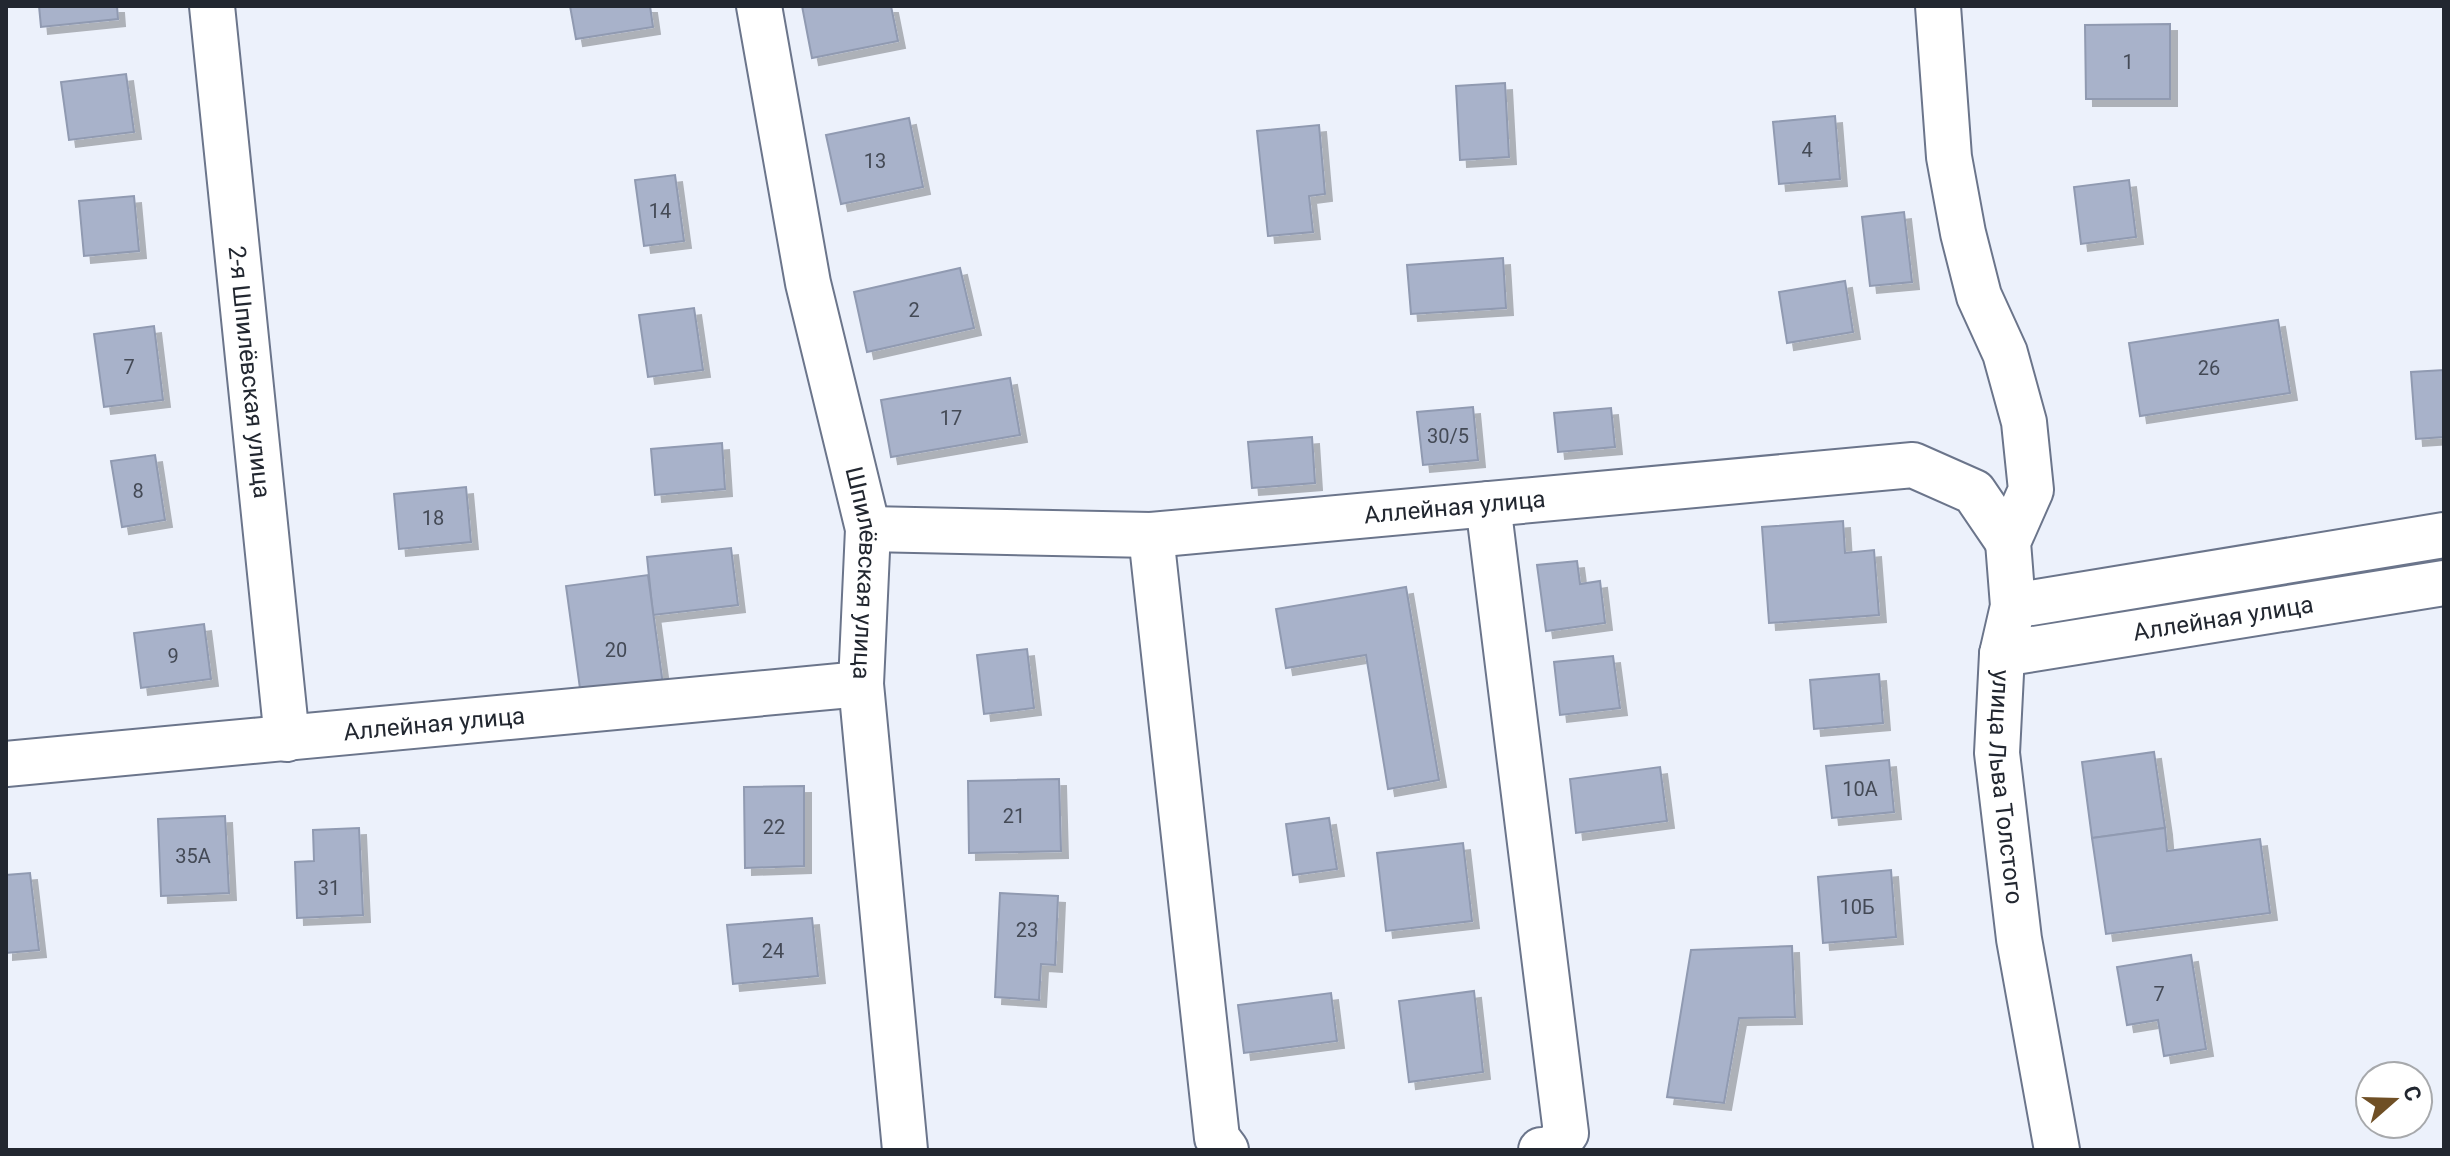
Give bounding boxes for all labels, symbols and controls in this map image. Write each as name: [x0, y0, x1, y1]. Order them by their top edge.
house number: 1: [2122, 50, 2134, 74]
house number: 4: [1801, 138, 1813, 162]
house number: 13: [864, 149, 886, 173]
house number: 14: [649, 199, 671, 223]
street label: 2-я Шпилёвская улица: [223, 245, 276, 500]
house number: 2: [908, 298, 920, 322]
house number: 7: [123, 355, 135, 379]
house number: 26: [2198, 356, 2220, 380]
house number: 17: [940, 406, 962, 430]
house number: 30/5: [1427, 424, 1469, 448]
street label: Шпилёвская улица: [839, 464, 882, 680]
house number: 8: [132, 479, 144, 503]
street label: Аллейная улица: [1363, 485, 1547, 529]
house number: 18: [422, 506, 444, 530]
street label: Аллейная улица: [2131, 590, 2315, 647]
house number: 20: [605, 638, 627, 662]
house number: 9: [167, 644, 179, 668]
street label: улица Льва Толстого: [1983, 669, 2029, 906]
street label: Аллейная улица: [342, 702, 526, 746]
house number: 10А: [1842, 777, 1878, 801]
house number: 21: [1003, 804, 1025, 828]
house number: 22: [763, 815, 785, 839]
house number: 35А: [175, 844, 211, 868]
house number: 31: [318, 876, 340, 900]
house number: 10Б: [1839, 895, 1875, 919]
house number: 23: [1016, 918, 1038, 942]
house number: 24: [762, 939, 784, 963]
house number: 7: [2153, 982, 2165, 1006]
north arrow: [2354, 1060, 2434, 1140]
text: С: [2398, 1082, 2427, 1104]

